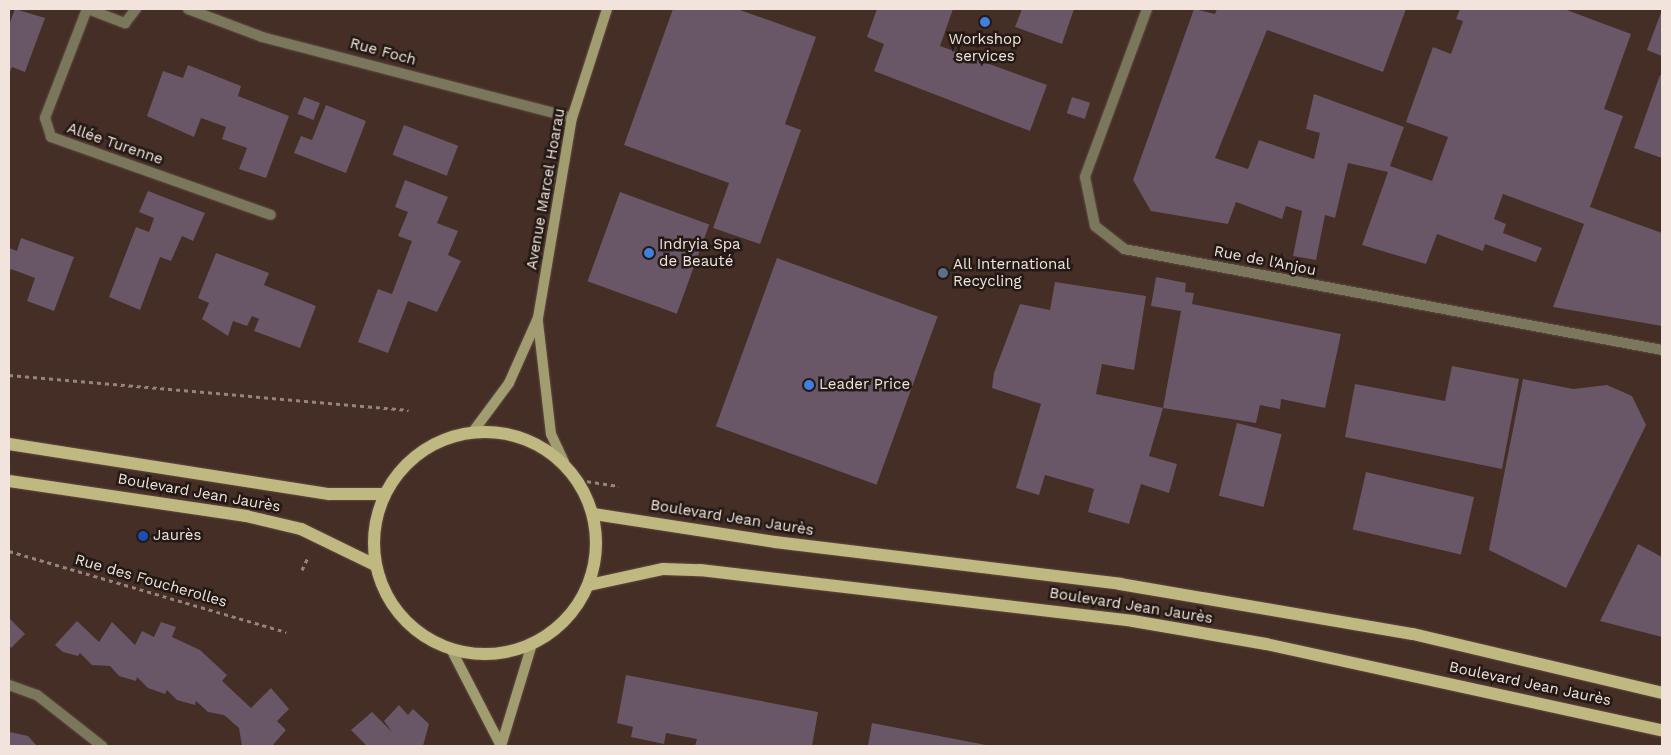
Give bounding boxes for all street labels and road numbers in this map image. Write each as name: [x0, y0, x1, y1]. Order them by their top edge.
street label: Rue Foch: [348, 35, 418, 69]
street label: Avenue Marcel Hoarau: [523, 107, 569, 271]
street label: Allée Turenne: [65, 119, 165, 169]
street label: Rue de l'Anjou: [1212, 242, 1318, 280]
street label: Boulevard Jean Jaurès: [116, 470, 282, 516]
street label: Boulevard Jean Jaurès: [649, 496, 815, 540]
street label: Rue des Foucherolles: [73, 551, 229, 611]
street label: Boulevard Jean Jaurès: [1048, 584, 1214, 628]
street label: Boulevard Jean Jaurès: [1447, 658, 1613, 710]

